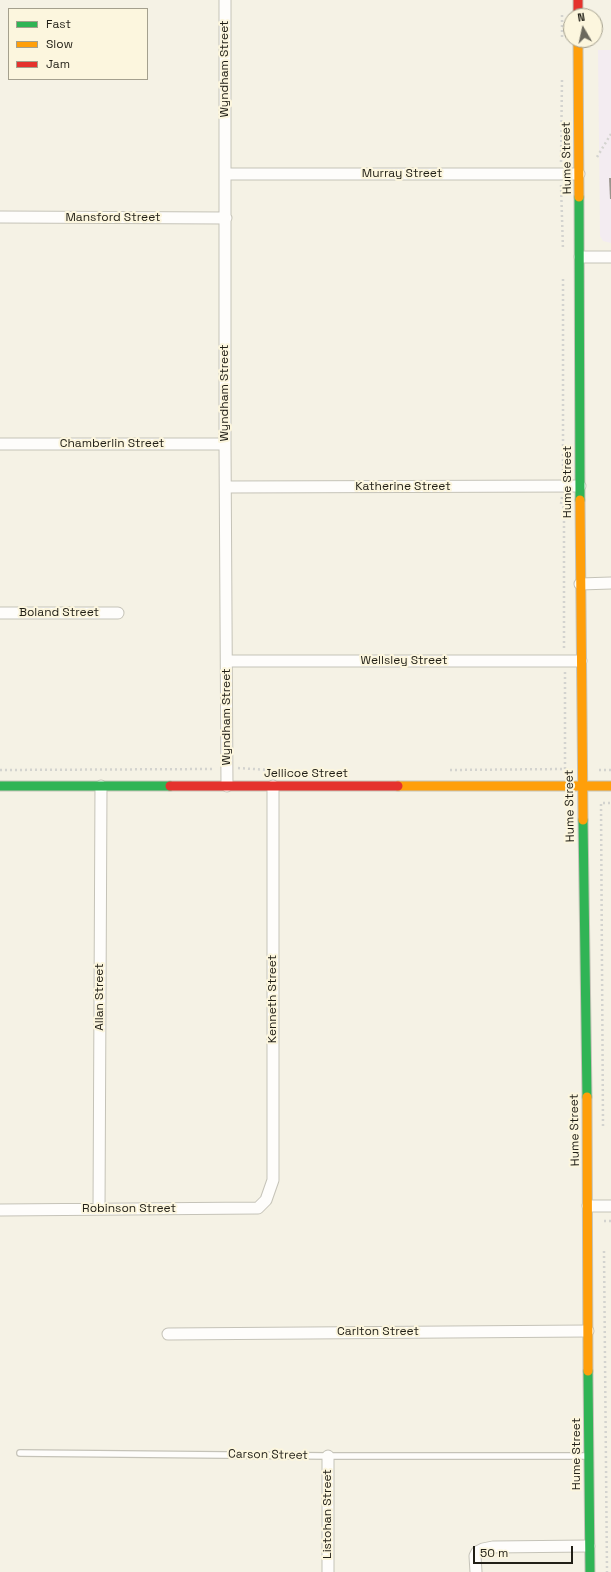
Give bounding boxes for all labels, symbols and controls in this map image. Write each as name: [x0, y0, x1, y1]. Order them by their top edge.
legend: [8, 8, 148, 80]
north arrow: [563, 8, 603, 48]
text: N: [577, 10, 586, 25]
text: Fast: [46, 16, 71, 32]
street label: Wyndham Street: [218, 20, 232, 118]
text: Slow: [46, 36, 73, 52]
text: Jam: [46, 56, 70, 72]
street label: Hume Street: [559, 122, 575, 194]
street label: Murray Street: [362, 167, 442, 181]
street label: Mansford Street: [65, 211, 161, 225]
street label: Wyndham Street: [218, 344, 232, 442]
street label: Chamberlin Street: [60, 437, 164, 451]
street label: Hume Street: [561, 446, 575, 518]
street label: Katherine Street: [355, 480, 451, 494]
street label: Boland Street: [19, 606, 99, 620]
street label: Wellsley Street: [361, 654, 447, 668]
street label: Wyndham Street: [220, 668, 234, 766]
street label: Jellicoe Street: [264, 767, 348, 781]
street label: Hume Street: [562, 770, 578, 842]
street label: Kenneth Street: [266, 955, 280, 1043]
street label: Allan Street: [93, 963, 107, 1031]
street label: Hume Street: [567, 1094, 583, 1166]
street label: Robinson Street: [82, 1202, 176, 1216]
street label: Carlton Street: [337, 1325, 419, 1339]
street label: Hume Street: [570, 1418, 584, 1490]
street label: Carson Street: [228, 1447, 308, 1463]
street label: Listohan Street: [321, 1469, 335, 1559]
scale bar: [475, 1538, 575, 1564]
text: 50 m: [480, 1545, 508, 1561]

